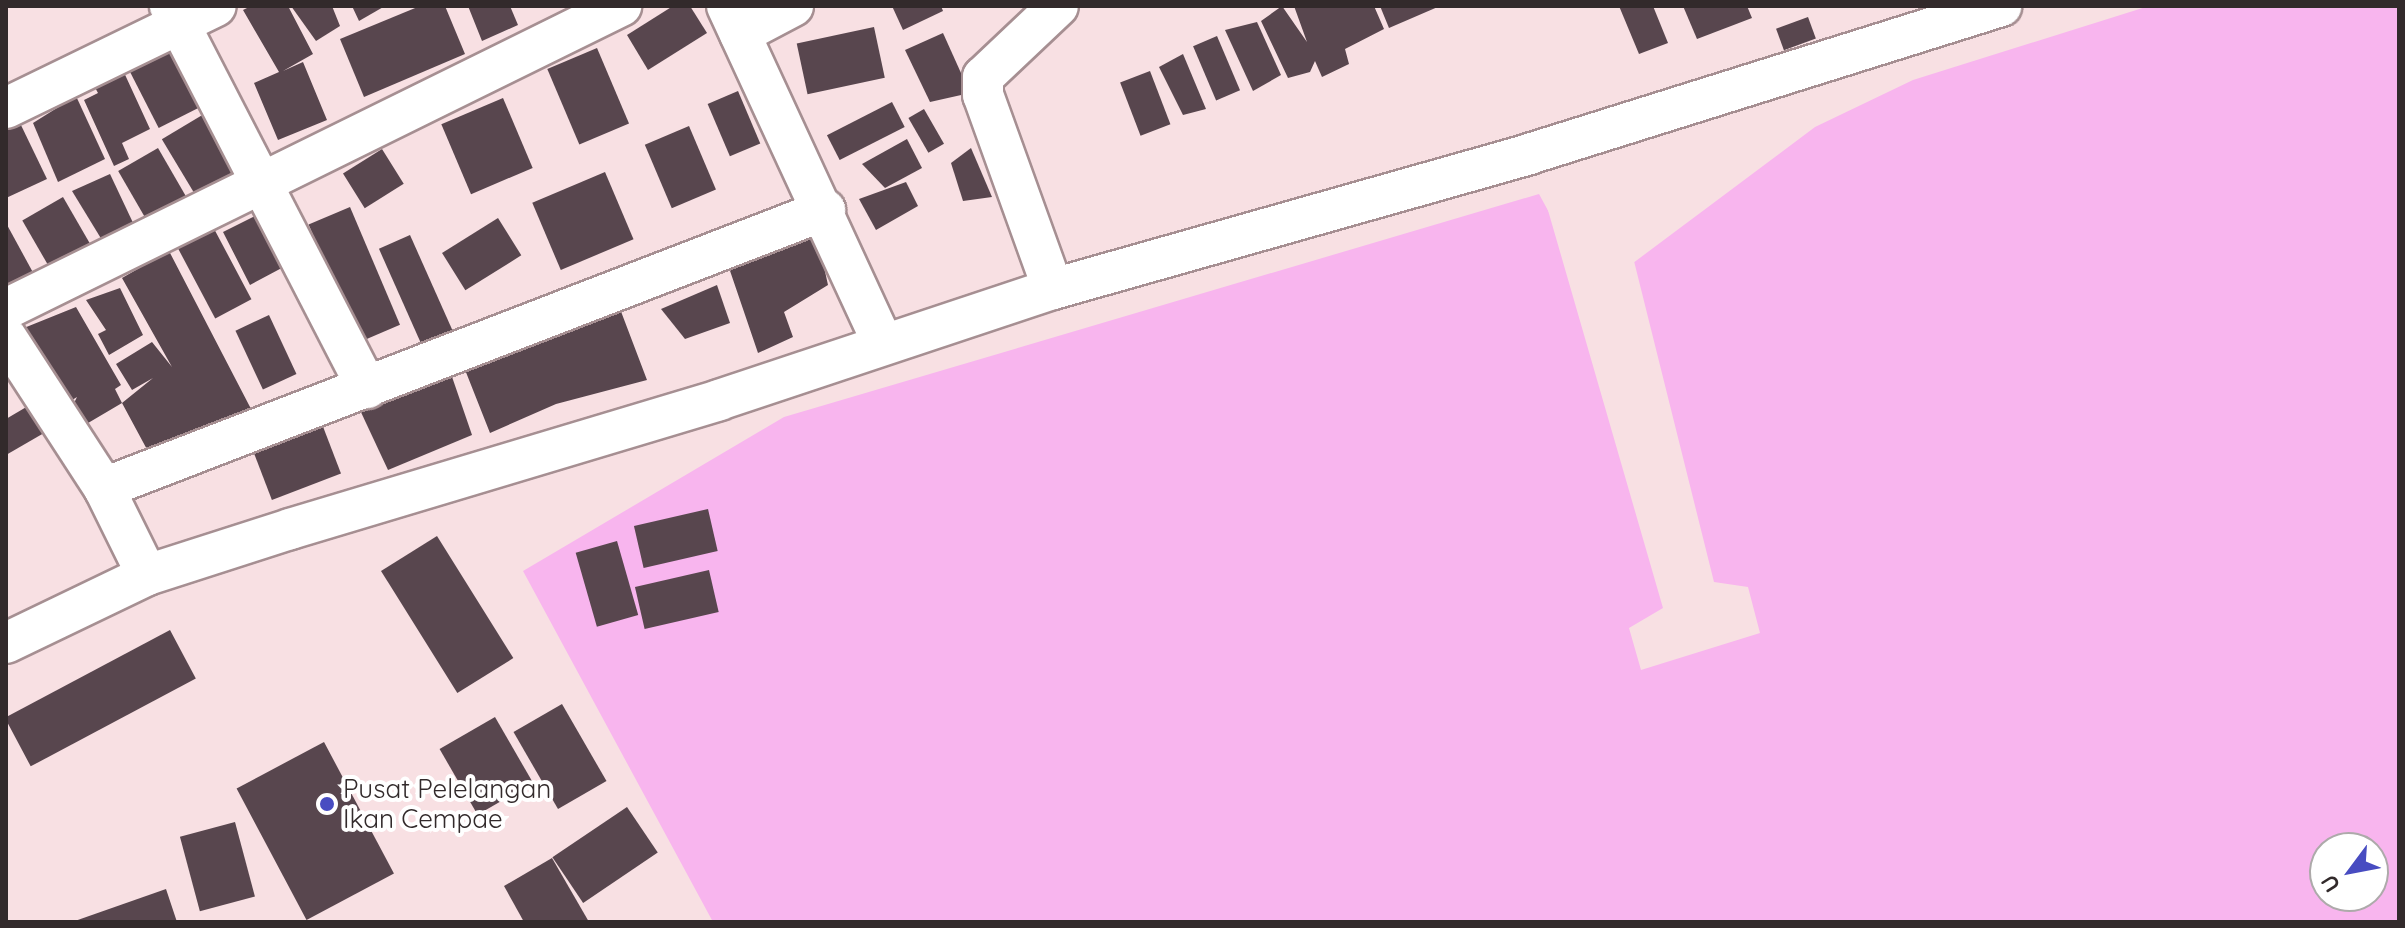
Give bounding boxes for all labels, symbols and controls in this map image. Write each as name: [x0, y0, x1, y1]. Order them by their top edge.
place label: Pusat Pelelangan Ikan Cempae: [343, 773, 551, 834]
marker: Pusat Pelelangan Ikan Cempae: [318, 795, 336, 813]
north arrow: [2309, 832, 2389, 912]
text: U: [2314, 870, 2346, 898]

